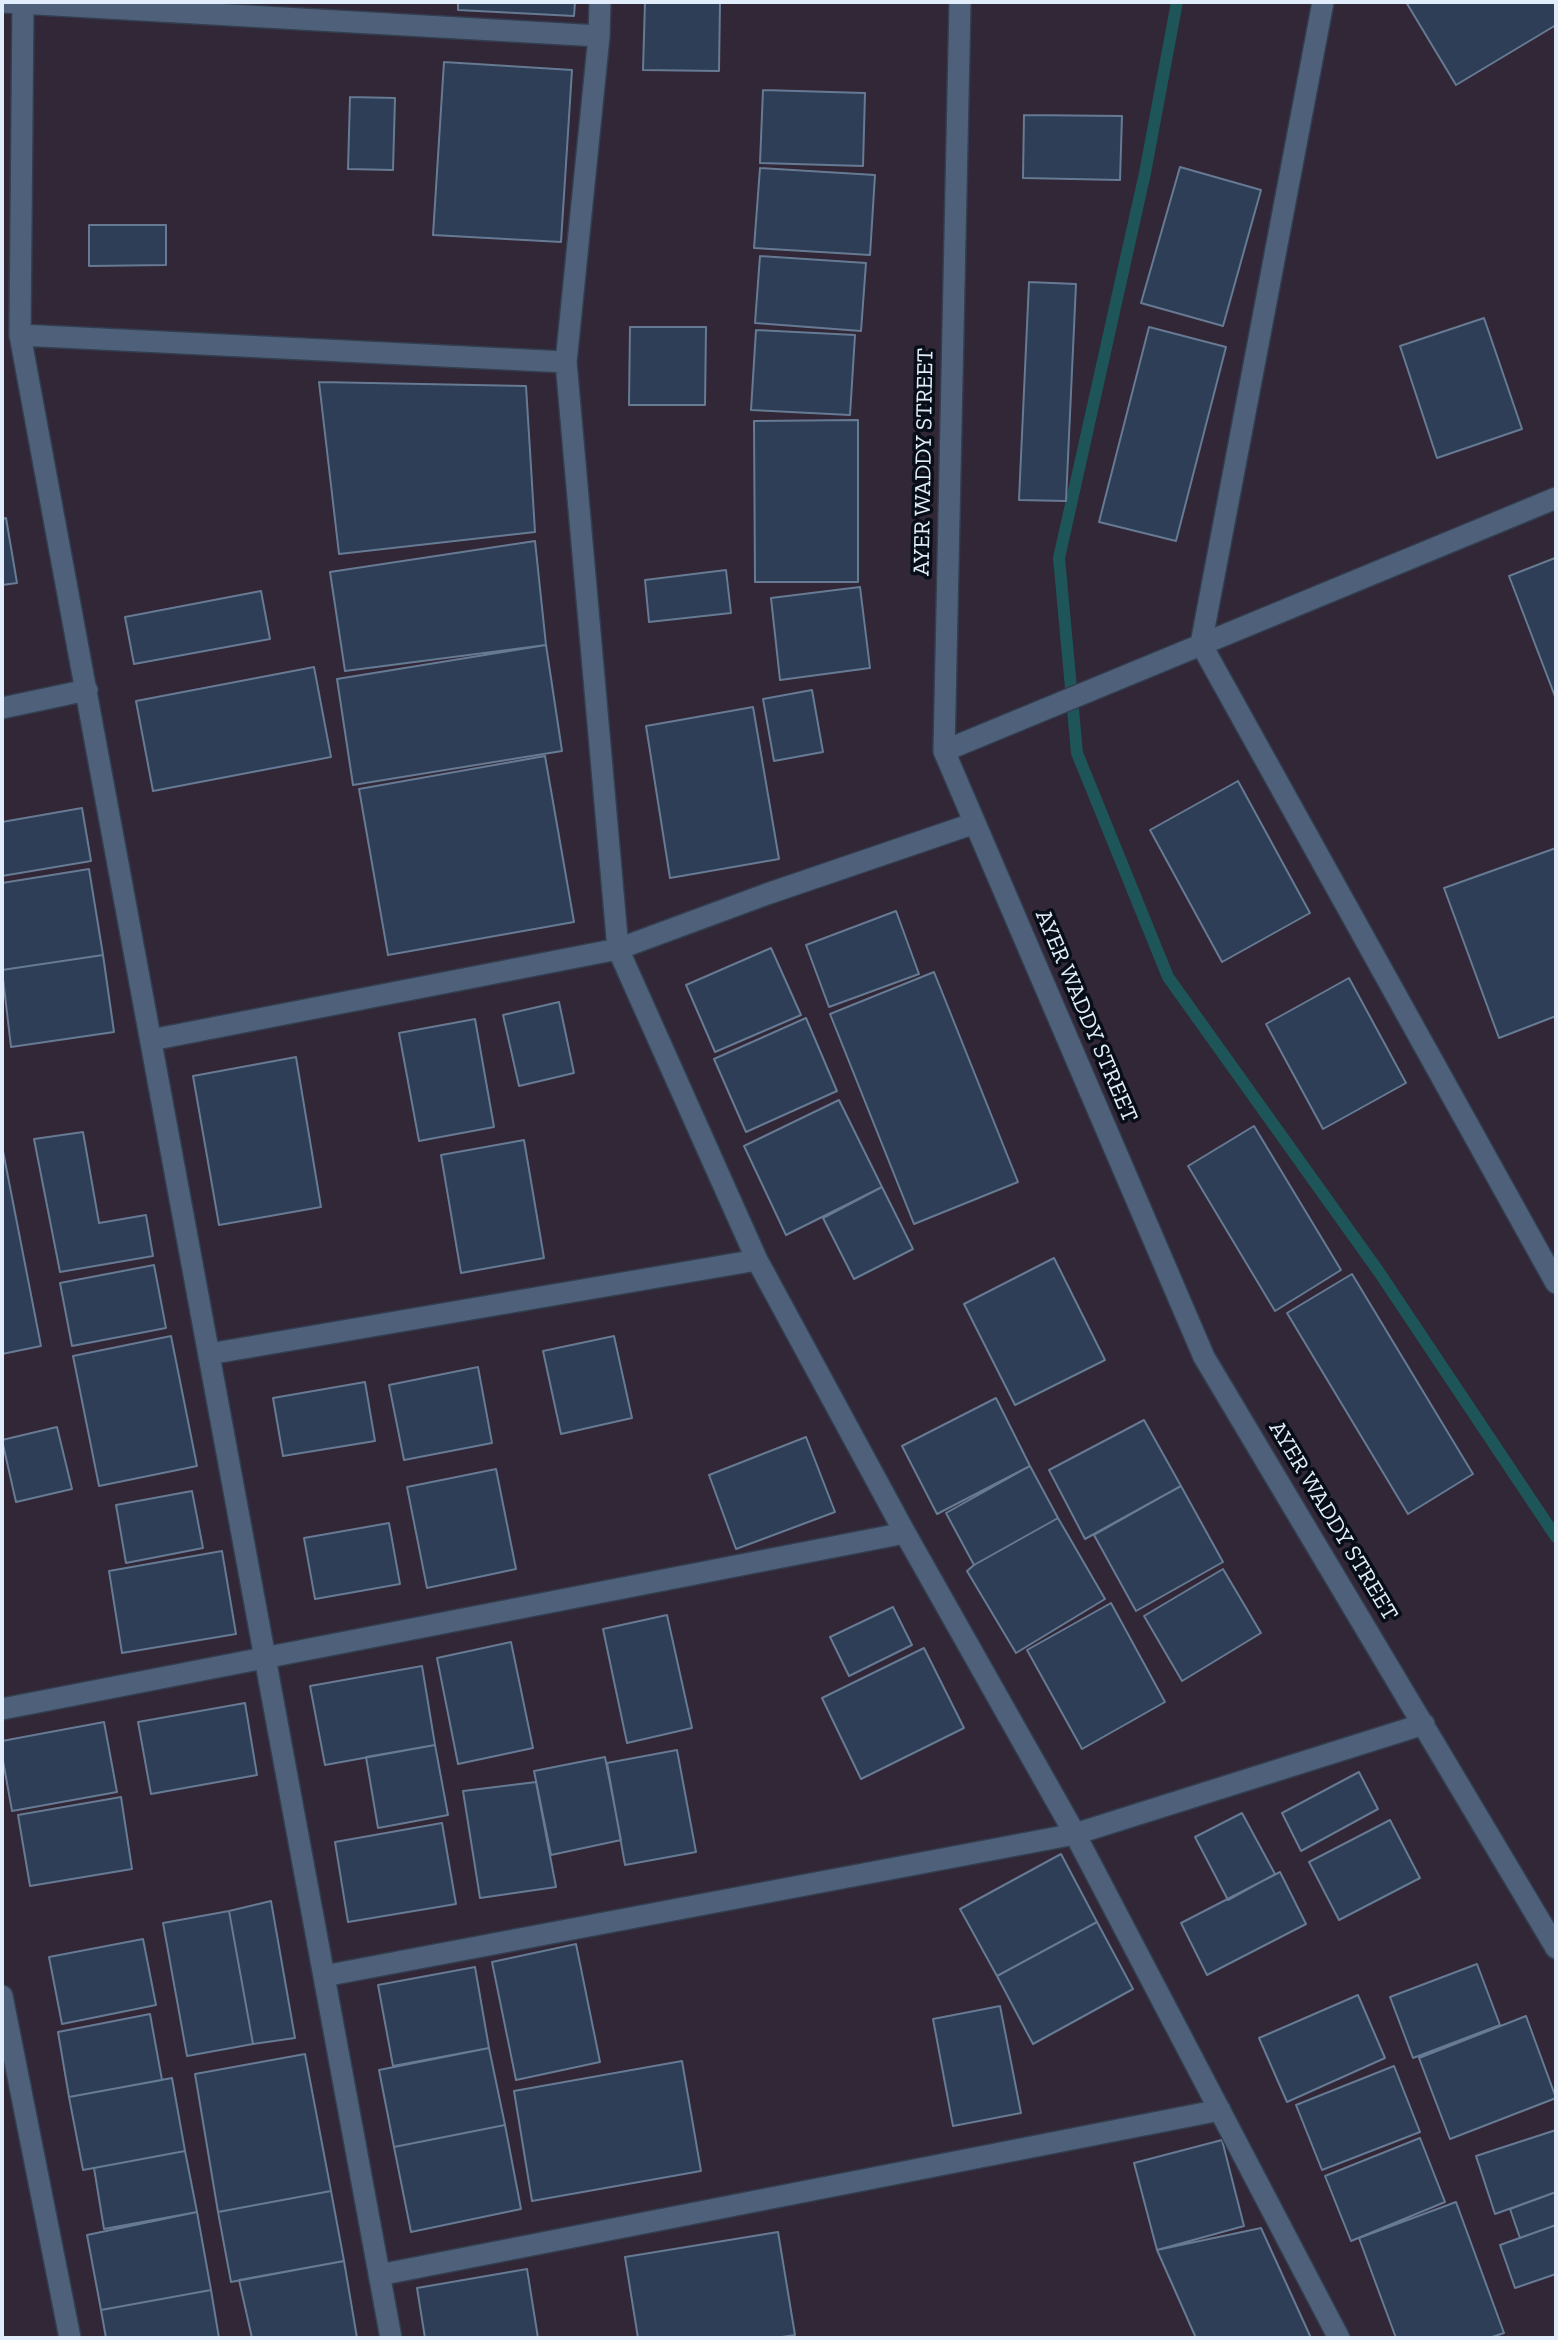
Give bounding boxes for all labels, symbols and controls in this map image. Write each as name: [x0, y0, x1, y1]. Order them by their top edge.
street label: AYER WADDY STREET: [908, 348, 940, 576]
street label: AYER WADDY STREET: [1029, 906, 1143, 1126]
street label: AYER WADDY STREET: [1262, 1416, 1404, 1626]

